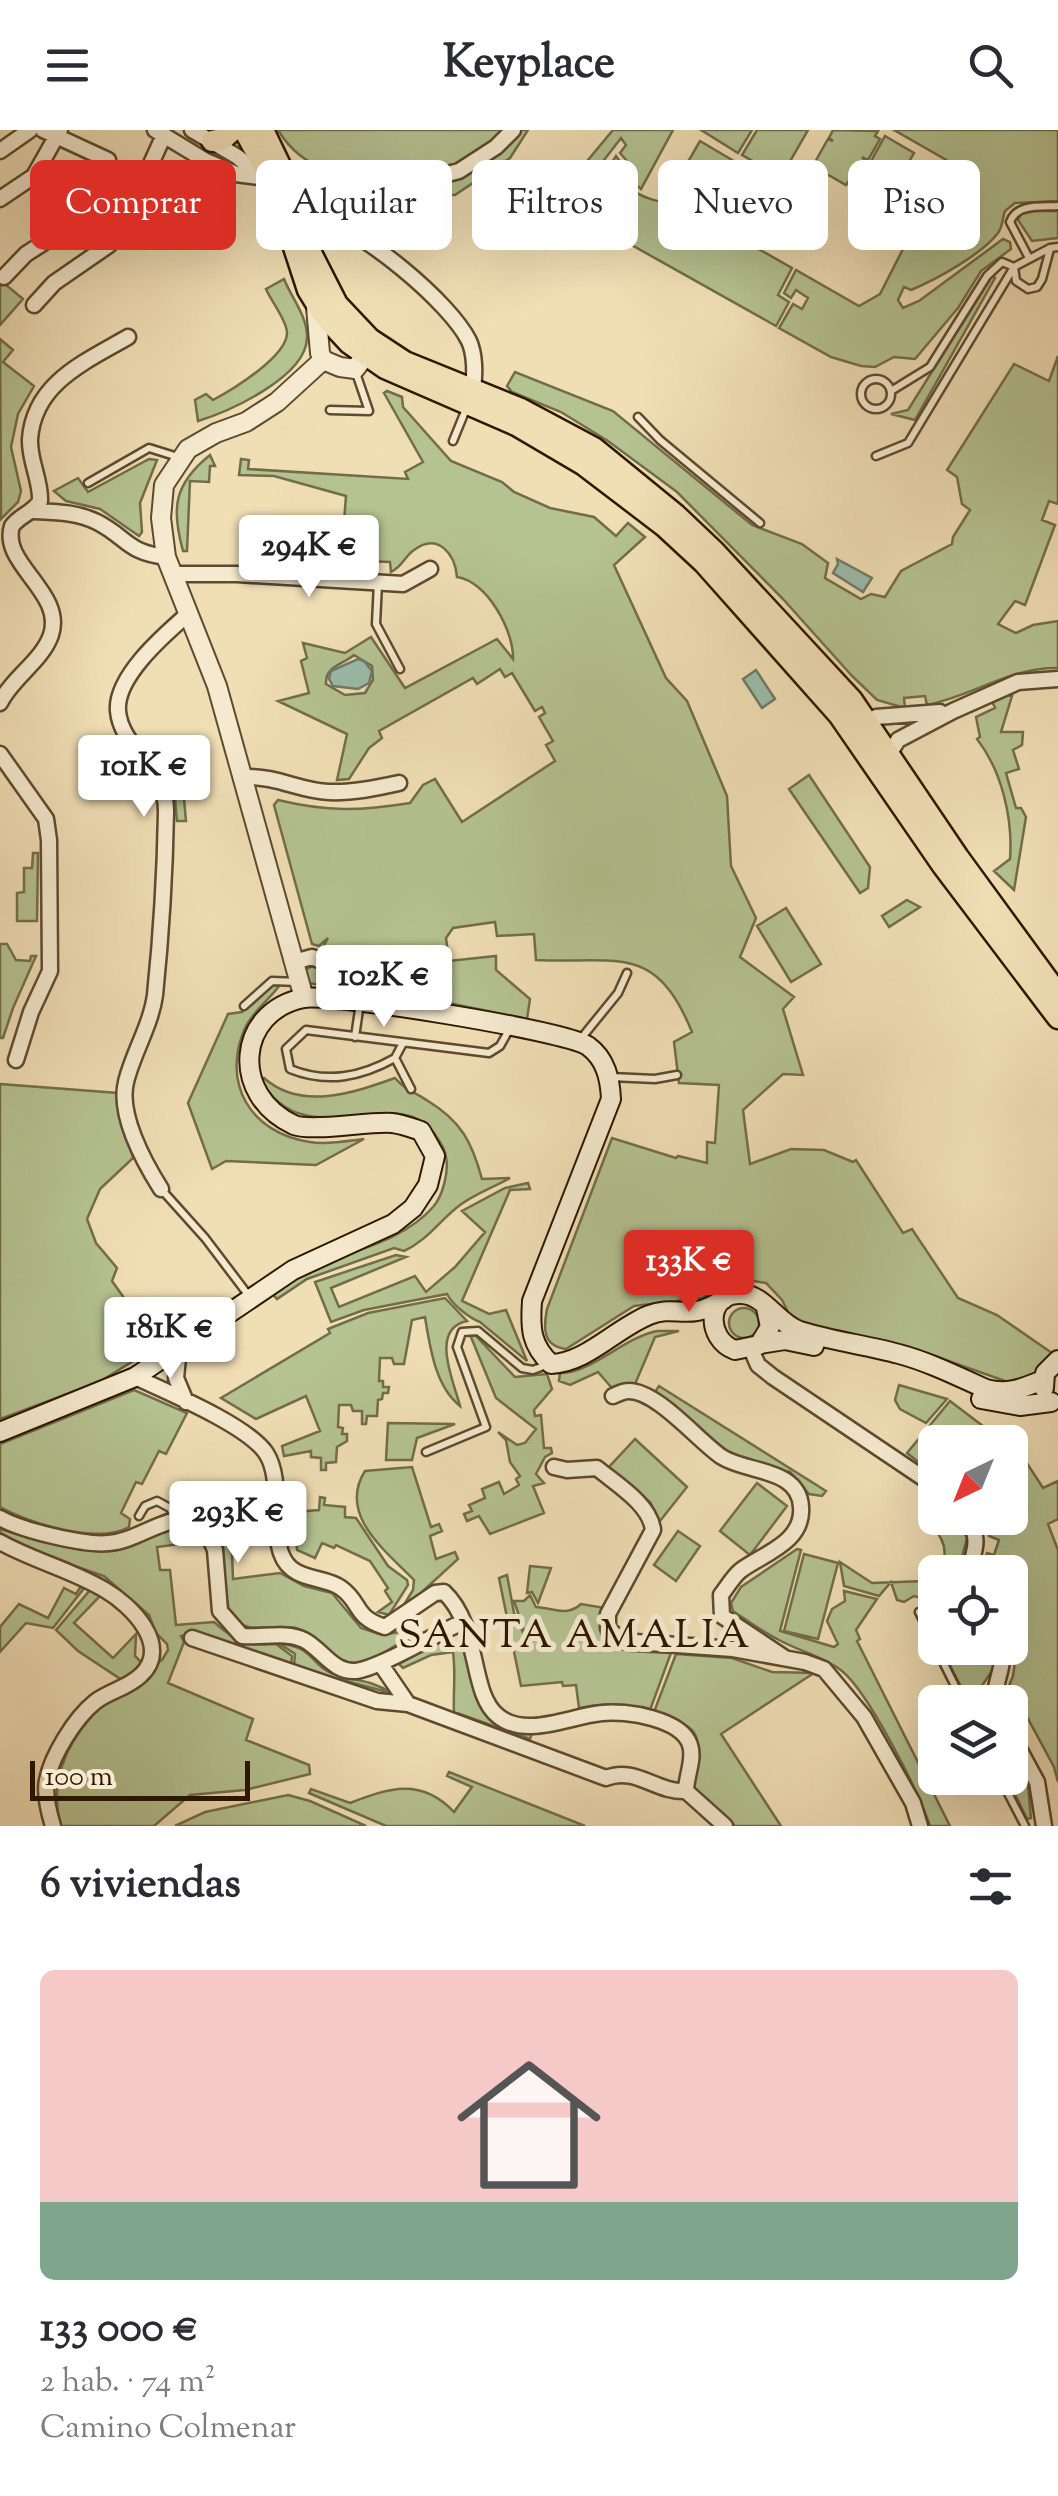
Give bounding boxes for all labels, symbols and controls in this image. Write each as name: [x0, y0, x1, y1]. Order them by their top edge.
text: Keyplace: [443, 33, 615, 98]
icon: menu: [40, 38, 95, 93]
icon: search: [963, 38, 1018, 93]
chip: Comprar: [30, 160, 236, 250]
chip: Alquilar: [256, 160, 452, 250]
chip: Filtros: [472, 160, 638, 250]
chip: Nuevo: [658, 160, 828, 250]
chip: Piso: [848, 160, 980, 250]
pin: 294K €: [228, 515, 390, 600]
text: 294K €: [261, 524, 357, 570]
pin: 101K €: [63, 735, 225, 820]
text: 101K €: [100, 744, 188, 790]
pin: 102K €: [303, 945, 465, 1030]
text: 102K €: [338, 954, 430, 1000]
pin: 133K €: [608, 1230, 770, 1315]
text: 133K €: [646, 1239, 732, 1285]
pin: 181K €: [89, 1297, 251, 1382]
text: 181K €: [126, 1306, 214, 1352]
north arrow: [918, 1425, 1028, 1535]
map controls: [918, 1425, 1028, 1795]
pin: 293K €: [157, 1481, 319, 1566]
text: 293K €: [191, 1490, 285, 1536]
button: locate: [918, 1555, 1028, 1665]
district label: SANTA AMALIA: [398, 1609, 752, 1666]
button: layers: [918, 1685, 1028, 1795]
scale bar: [30, 1756, 250, 1800]
text: 100 m: [45, 1758, 113, 1798]
text: 6 viviendas: [40, 1856, 241, 1916]
icon: filters: [963, 1859, 1018, 1914]
icon: home: [439, 2035, 619, 2215]
text: 133 000 €: [40, 2300, 199, 2360]
text: 2 hab. · 74 m²: [40, 2360, 215, 2406]
text: Camino Colmenar: [40, 2406, 296, 2452]

